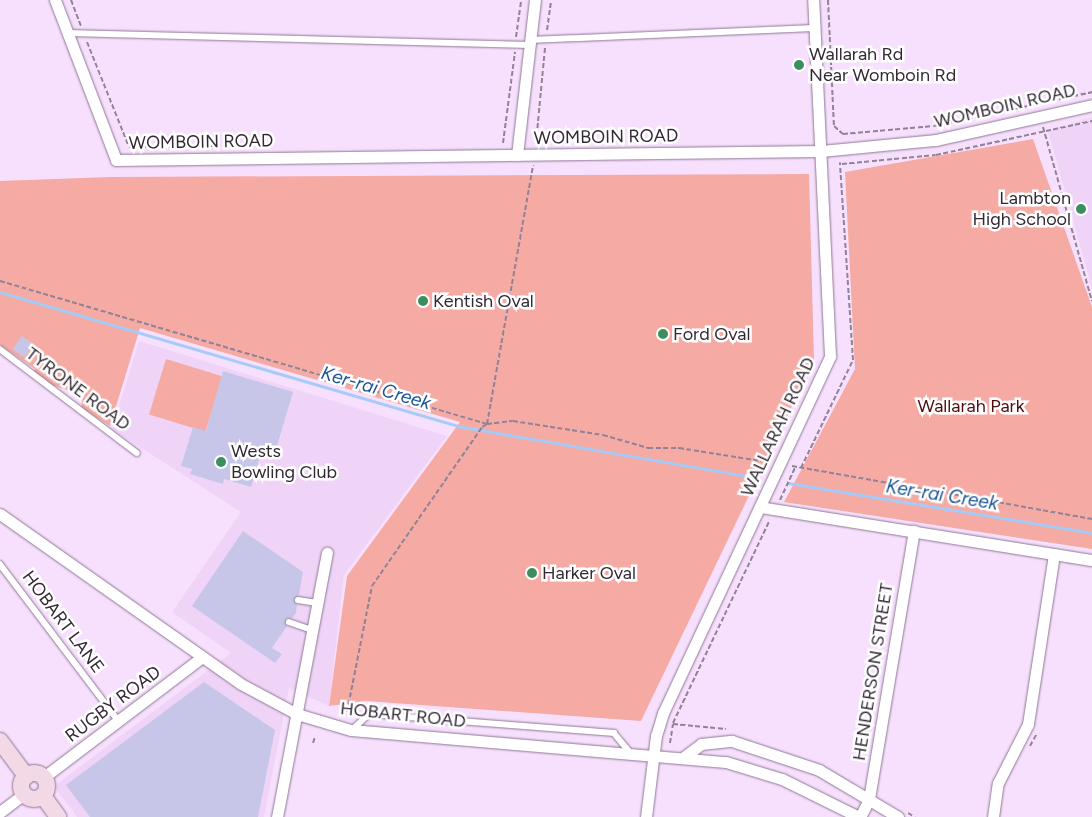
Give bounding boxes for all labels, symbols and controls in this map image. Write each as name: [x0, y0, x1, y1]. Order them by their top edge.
place label: Wallarah Rd Near Womboin Rd: [809, 44, 956, 86]
marker: Wallarah Rd Near Womboin Rd: [793, 59, 805, 71]
street label: WOMBOIN ROAD: [932, 79, 1078, 133]
street label: WOMBOIN ROAD: [534, 125, 678, 149]
street label: WOMBOIN ROAD: [129, 130, 273, 154]
place label: Lambton High School: [973, 188, 1071, 230]
marker: Lambton High School: [1075, 203, 1087, 215]
place label: Kentish Oval: [433, 290, 534, 312]
marker: Kentish Oval: [417, 295, 429, 307]
place label: Ford Oval: [673, 323, 750, 345]
marker: Ford Oval: [657, 328, 669, 340]
street label: TYRONE ROAD: [22, 343, 134, 435]
street label: WALLARAH ROAD: [736, 354, 820, 500]
water label: Ker-rai Creek: [318, 361, 434, 415]
park label: Wallarah Park: [918, 395, 1024, 417]
place label: Wests Bowling Club: [231, 441, 337, 484]
marker: Wests Bowling Club: [215, 456, 227, 468]
water label: Ker-rai Creek: [884, 475, 1000, 515]
place label: Harker Oval: [542, 562, 636, 584]
street label: HOBART LANE: [18, 567, 108, 677]
marker: Harker Oval: [526, 567, 538, 579]
street label: HENDERSON STREET: [848, 582, 898, 762]
street label: RUGBY ROAD: [61, 661, 165, 747]
street label: HOBART ROAD: [339, 698, 467, 732]

